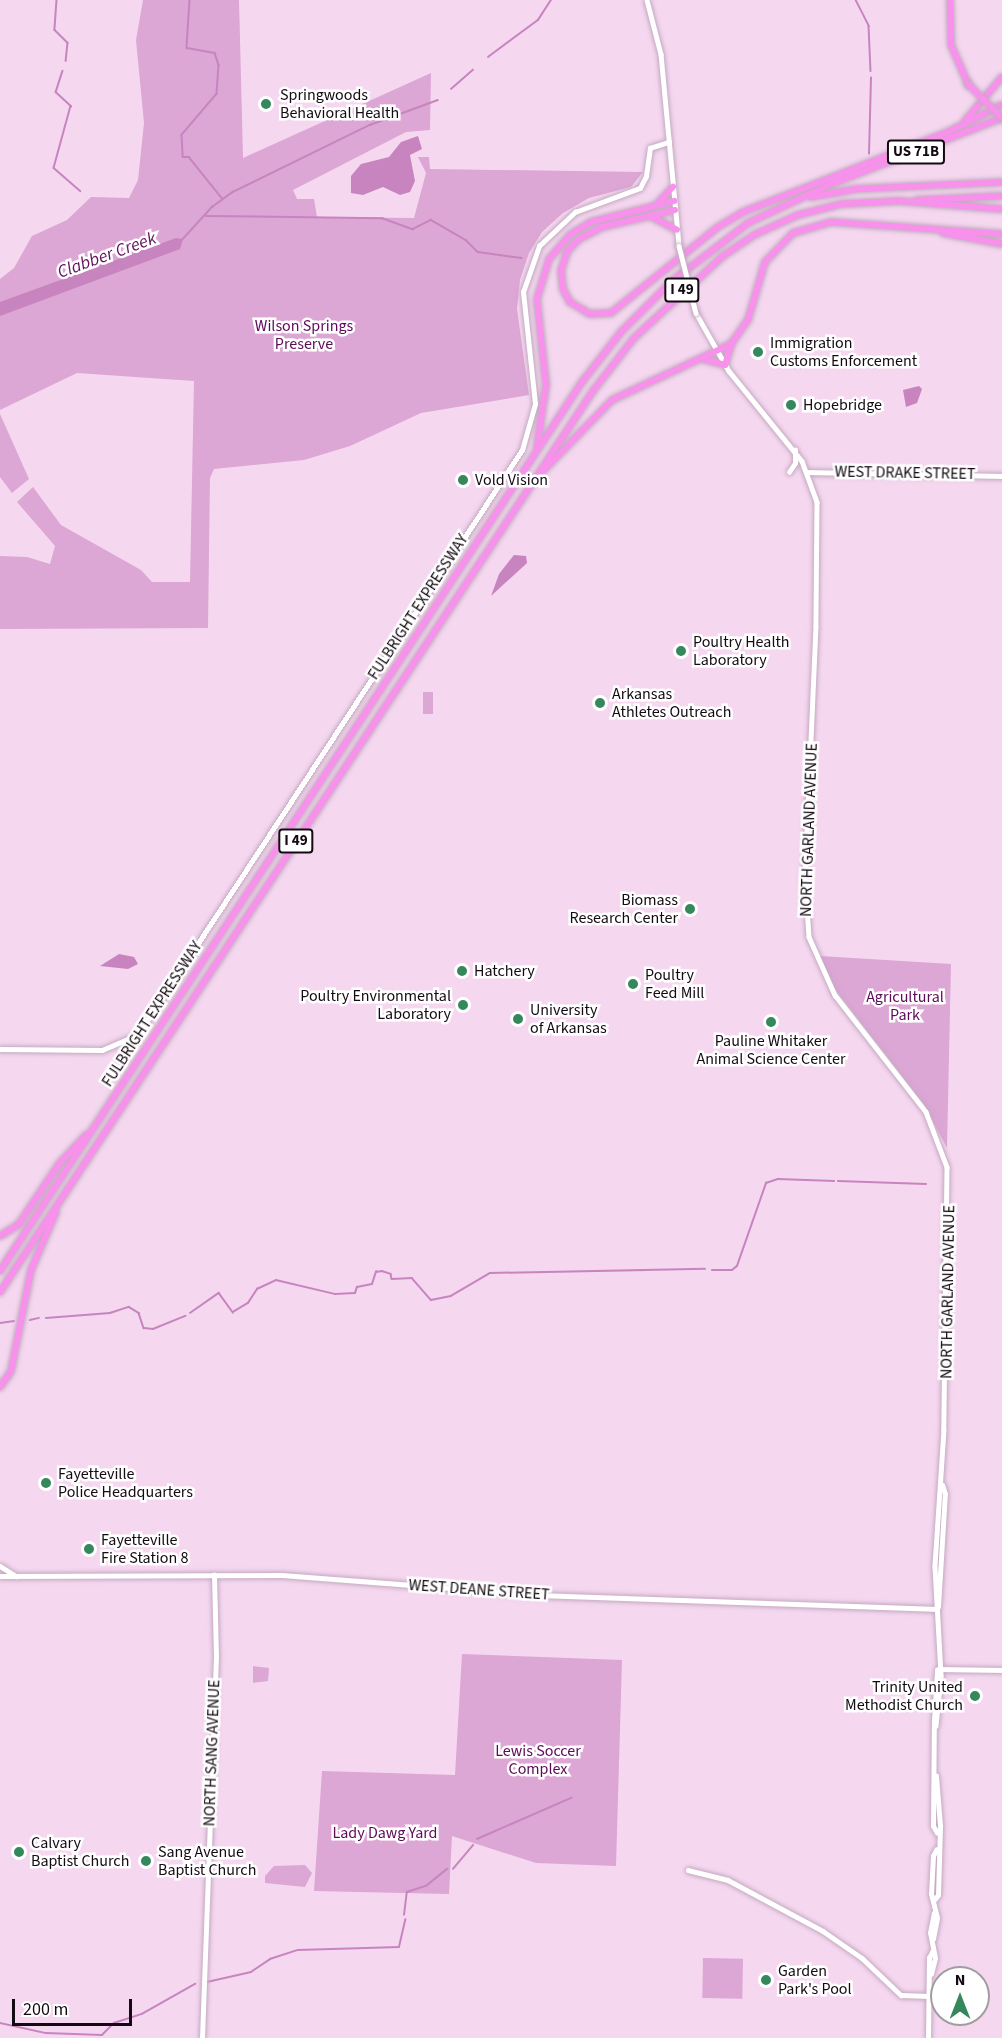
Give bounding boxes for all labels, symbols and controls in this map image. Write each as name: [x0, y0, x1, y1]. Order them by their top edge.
place label: Springwoods Behavioral Health: [280, 85, 399, 123]
marker: Springwoods Behavioral Health: [257, 95, 275, 113]
road number: US 71B: [886, 140, 946, 164]
water label: Clabber Creek: [55, 228, 159, 284]
road number: I 49: [664, 278, 700, 302]
park label: Wilson Springs Preserve: [255, 316, 353, 354]
place label: Immigration Customs Enforcement: [770, 333, 917, 371]
marker: Immigration Customs Enforcement: [751, 345, 765, 359]
place label: Hopebridge: [803, 395, 882, 415]
marker: Hopebridge: [784, 398, 798, 412]
street label: WEST DRAKE STREET: [834, 462, 976, 484]
place label: Vold Vision: [475, 470, 548, 490]
marker: Vold Vision: [456, 473, 470, 487]
street label: FULBRIGHT EXPRESSWAY: [364, 531, 472, 683]
place label: Poultry Health Laboratory: [693, 632, 790, 670]
marker: Poultry Health Laboratory: [674, 644, 688, 658]
place label: Arkansas Athletes Outreach: [612, 684, 731, 722]
marker: Arkansas Athletes Outreach: [593, 696, 607, 710]
street label: NORTH GARLAND AVENUE: [796, 743, 822, 917]
road number: I 49: [278, 829, 314, 853]
place label: Biomass Research Center: [570, 890, 678, 928]
marker: Biomass Research Center: [683, 902, 697, 916]
street label: FULBRIGHT EXPRESSWAY: [98, 938, 206, 1090]
place label: Hatchery: [474, 961, 535, 981]
marker: Hatchery: [455, 964, 469, 978]
place label: Poultry Feed Mill: [645, 965, 704, 1003]
marker: Poultry Feed Mill: [626, 977, 640, 991]
place label: Poultry Environmental Laboratory: [300, 986, 451, 1024]
park label: Agricultural Park: [866, 987, 944, 1025]
marker: Poultry Environmental Laboratory: [456, 998, 470, 1012]
place label: University of Arkansas: [530, 1000, 607, 1038]
marker: University of Arkansas: [511, 1012, 525, 1026]
marker: Pauline Whitaker Animal Science Center: [764, 1015, 778, 1029]
place label: Pauline Whitaker Animal Science Center: [696, 1031, 846, 1069]
street label: NORTH GARLAND AVENUE: [937, 1205, 959, 1379]
place label: Fayetteville Police Headquarters: [58, 1464, 193, 1502]
marker: Fayetteville Police Headquarters: [39, 1476, 53, 1490]
place label: Fayetteville Fire Station 8: [101, 1530, 188, 1568]
marker: Fayetteville Fire Station 8: [82, 1542, 96, 1556]
street label: WEST DEANE STREET: [408, 1575, 550, 1605]
place label: Trinity United Methodist Church: [845, 1677, 963, 1715]
street label: NORTH SANG AVENUE: [200, 1679, 224, 1827]
marker: Trinity United Methodist Church: [968, 1689, 982, 1703]
park label: Lewis Soccer Complex: [495, 1741, 581, 1779]
park label: Lady Dawg Yard: [333, 1823, 437, 1843]
place label: Calvary Baptist Church: [31, 1833, 129, 1871]
place label: Sang Avenue Baptist Church: [158, 1842, 256, 1880]
marker: Calvary Baptist Church: [12, 1845, 26, 1859]
marker: Sang Avenue Baptist Church: [139, 1854, 153, 1868]
place label: Garden Park's Pool: [778, 1961, 852, 1999]
north arrow: [930, 1966, 990, 2026]
text: N: [955, 1969, 965, 1991]
marker: Garden Park's Pool: [759, 1973, 773, 1987]
scale bar: [15, 1987, 135, 2025]
text: 200 m: [23, 1997, 68, 2022]

